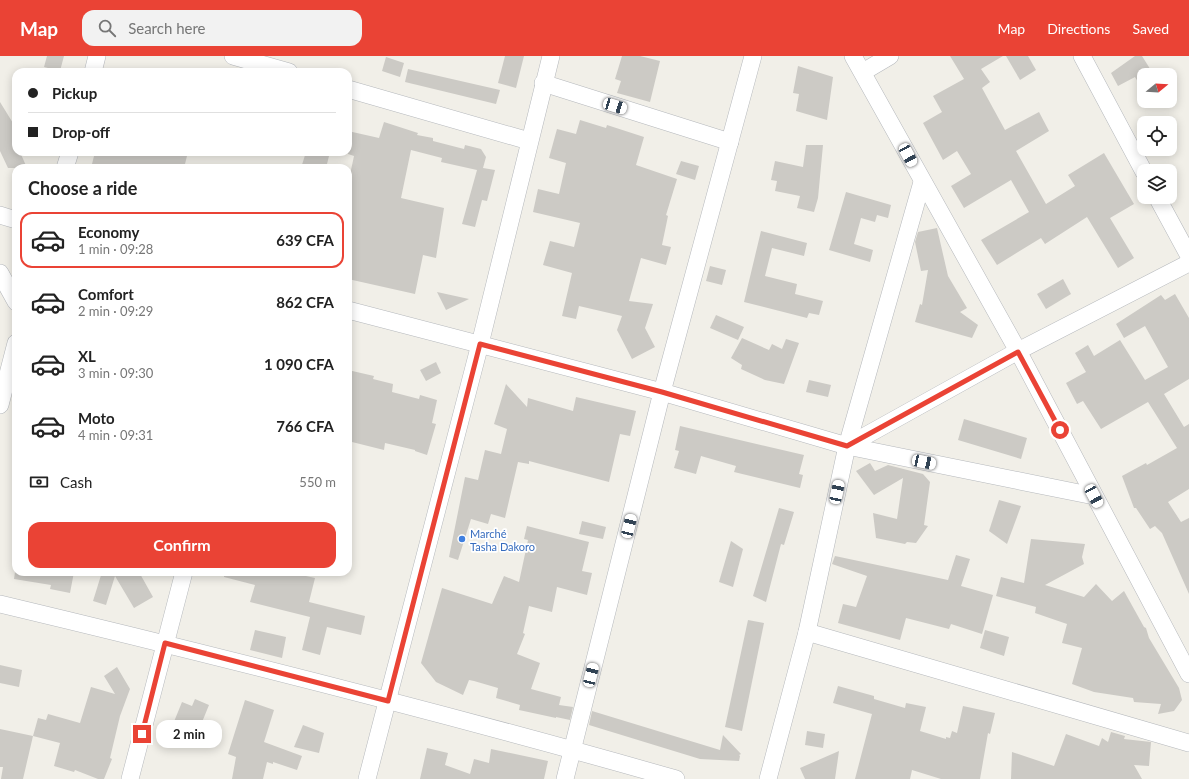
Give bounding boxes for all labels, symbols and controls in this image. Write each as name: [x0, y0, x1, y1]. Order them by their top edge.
search box: [82, 10, 362, 46]
text: Map: [20, 17, 58, 40]
icon: search: [96, 17, 118, 39]
text: Search here: [128, 19, 206, 37]
text: Map: [998, 20, 1025, 37]
text: Directions: [1047, 20, 1110, 37]
text: Saved: [1132, 20, 1169, 37]
north arrow: [1137, 68, 1177, 108]
map controls: [1137, 68, 1177, 204]
text: Pickup: [52, 84, 97, 102]
car: [602, 97, 628, 115]
button: locate: [1137, 116, 1177, 156]
text: Drop-off: [52, 123, 110, 141]
car: [897, 142, 919, 168]
button: layers: [1137, 164, 1177, 204]
text: Choose a ride: [28, 177, 137, 199]
icon: car: [30, 222, 66, 258]
text: Economy: [78, 223, 139, 241]
text: 639 CFA: [276, 231, 334, 249]
text: 1 min · 09:28: [78, 241, 153, 257]
icon: car: [30, 284, 66, 320]
text: Comfort: [78, 285, 134, 303]
text: 862 CFA: [276, 293, 334, 311]
text: 2 min · 09:29: [78, 303, 153, 319]
icon: car: [30, 346, 66, 382]
text: XL: [78, 347, 96, 365]
text: 1 090 CFA: [264, 355, 334, 373]
text: 3 min · 09:30: [78, 365, 153, 381]
icon: car: [30, 408, 66, 444]
text: Moto: [78, 409, 115, 427]
text: 766 CFA: [276, 417, 334, 435]
route start: [1051, 421, 1069, 439]
text: 4 min · 09:31: [78, 427, 153, 443]
car: [911, 454, 937, 470]
icon: cash: [28, 471, 50, 493]
text: Cash: [60, 473, 92, 491]
text: 550 m: [299, 474, 336, 490]
car: [829, 479, 845, 505]
car: [1083, 483, 1105, 509]
car: [620, 513, 638, 539]
button: Confirm: [28, 522, 336, 568]
place label: Marché Tasha Dakoro: [470, 527, 535, 553]
marker: Marché Tasha Dakoro: [457, 534, 467, 544]
car: [582, 662, 600, 688]
callout: 2 min: [156, 720, 222, 748]
route end: [133, 725, 151, 743]
text: 2 min: [173, 726, 205, 742]

